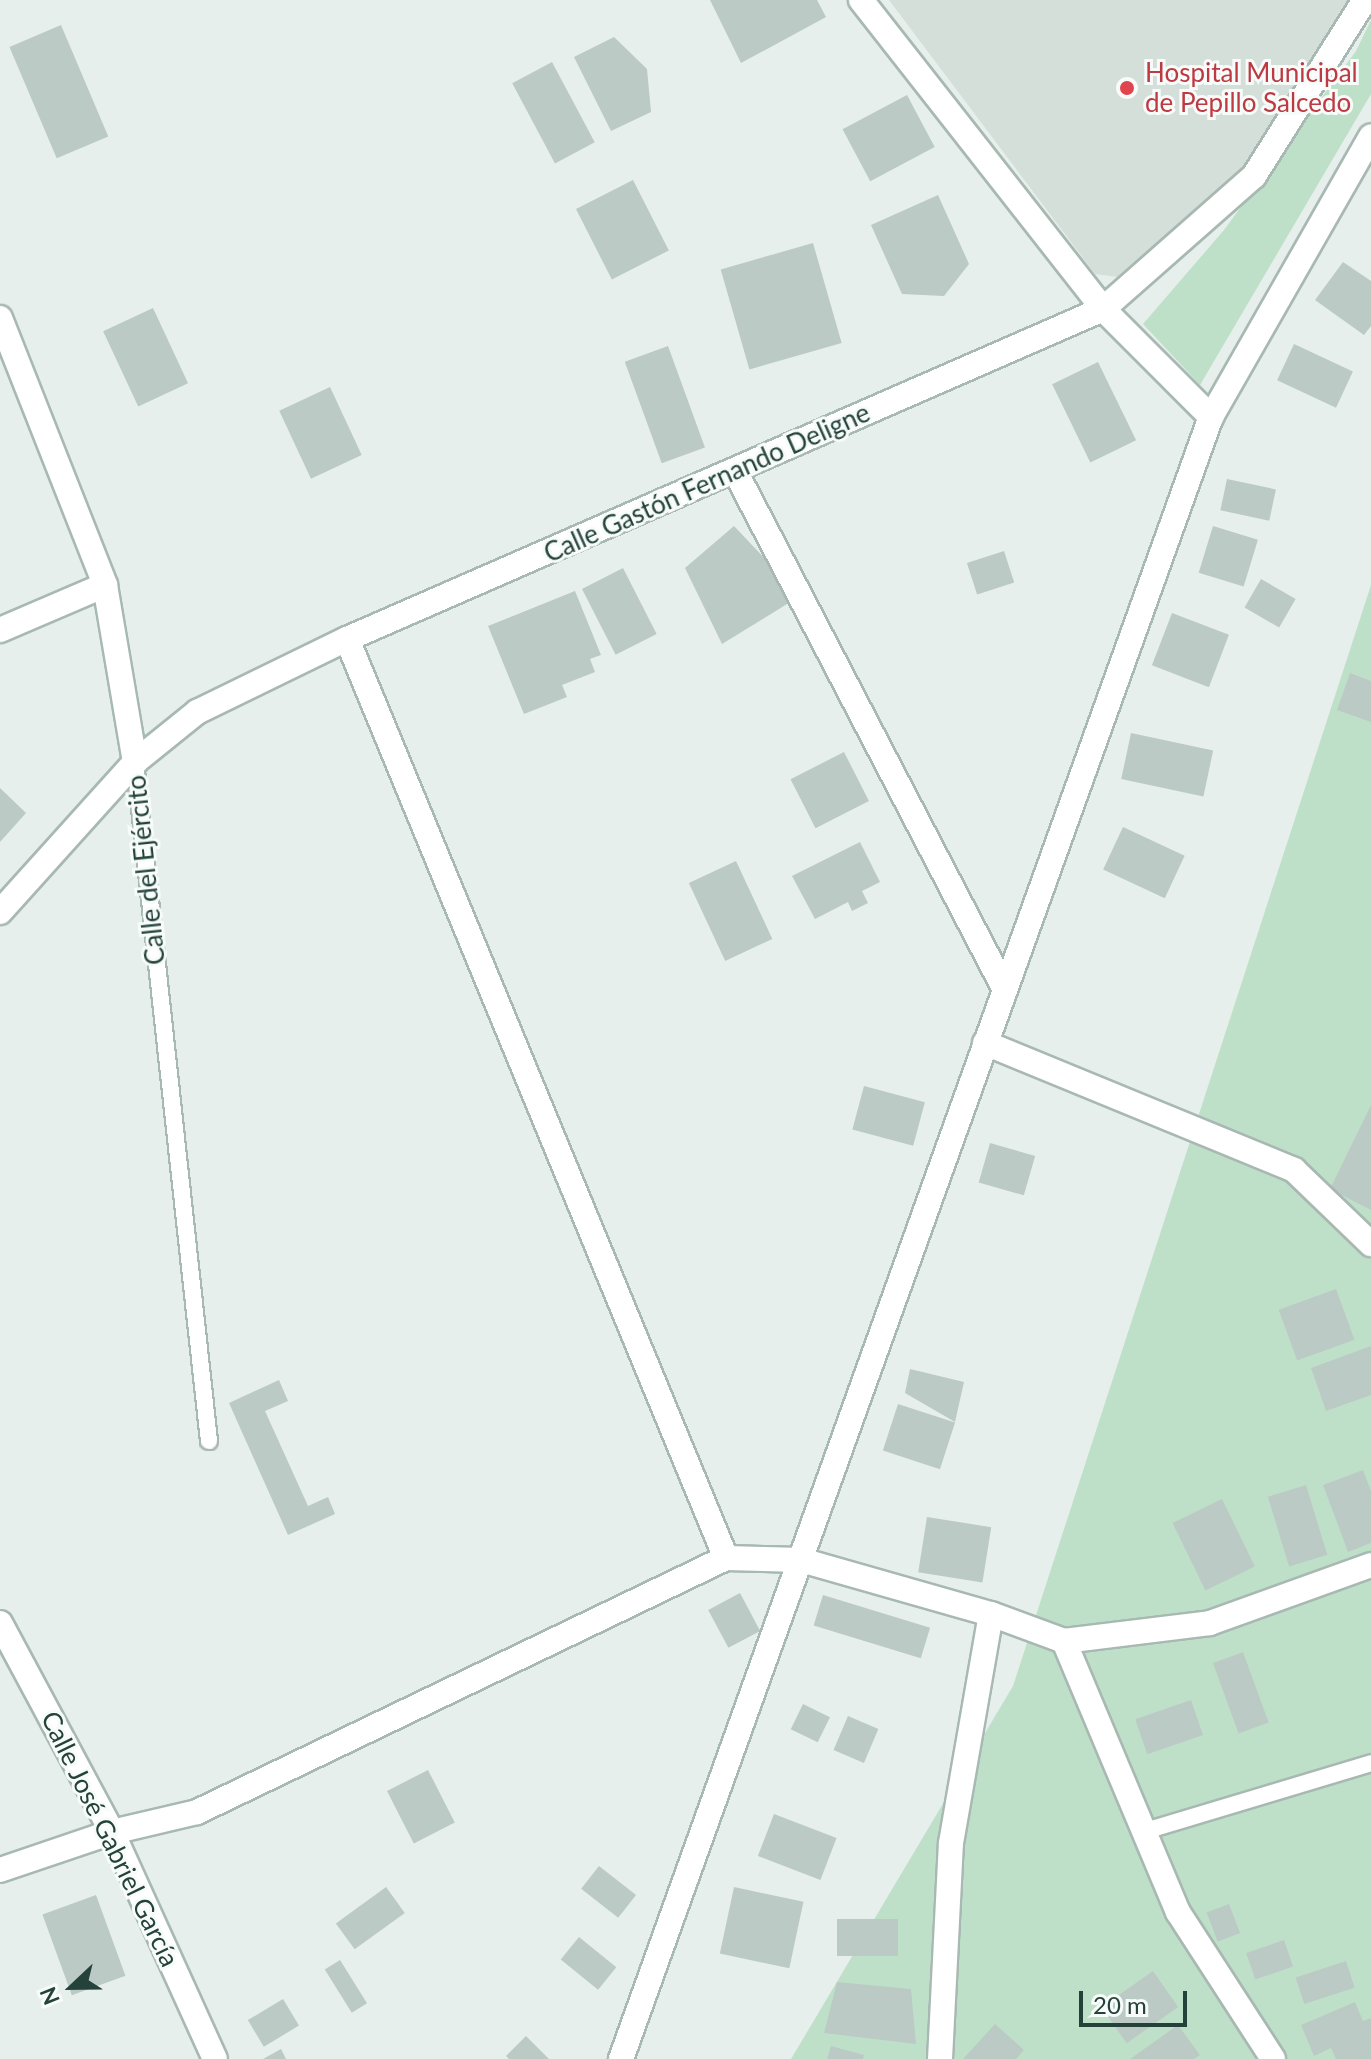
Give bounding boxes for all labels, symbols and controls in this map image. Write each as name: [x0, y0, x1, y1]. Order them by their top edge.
place label: Hospital Municipal de Pepillo Salcedo: [1145, 57, 1358, 118]
marker: Hospital Municipal de Pepillo Salcedo: [1116, 77, 1138, 99]
street label: Calle Gastón Fernando Deligne: [539, 397, 875, 569]
street label: Calle del Ejército: [121, 774, 171, 966]
street label: Calle José Gabriel García: [34, 1706, 186, 1972]
north arrow: [32, 1947, 112, 2027]
scale bar: [1083, 1975, 1191, 2025]
text: N: [34, 1983, 65, 2009]
text: 20 m: [1093, 1990, 1147, 2019]

